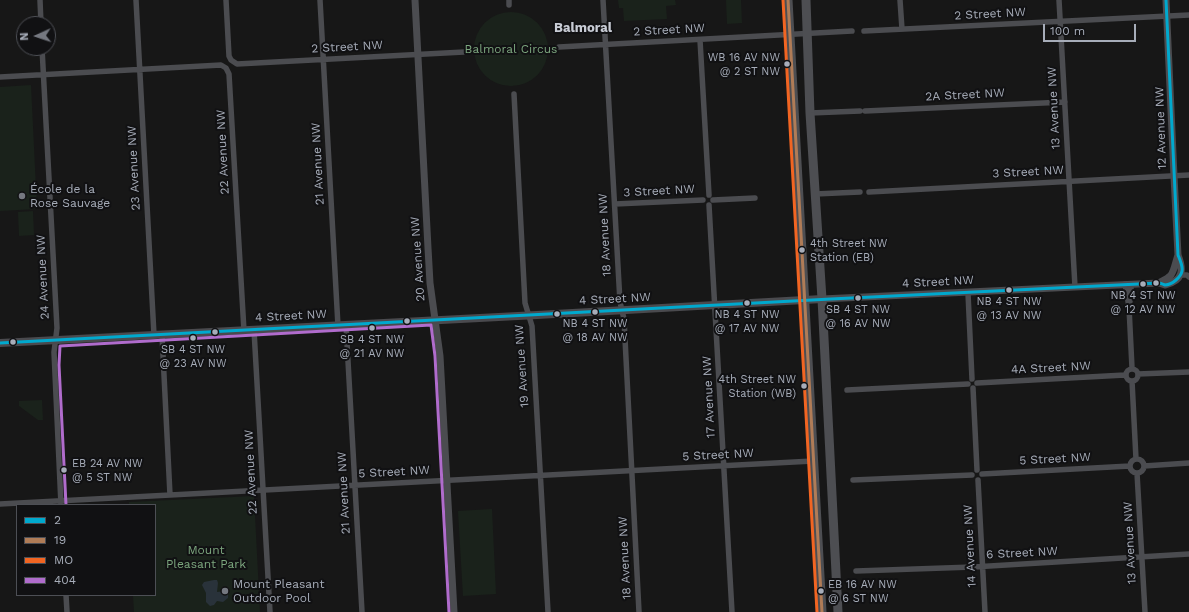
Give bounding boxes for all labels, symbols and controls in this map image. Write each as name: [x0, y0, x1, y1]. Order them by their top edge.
street label: 2 Street NW: [954, 5, 1026, 23]
north arrow: [16, 16, 56, 56]
scale bar: [1045, 16, 1138, 42]
district label: Balmoral: [554, 20, 612, 36]
street label: 2 Street NW: [633, 21, 705, 39]
text: 100 m: [1050, 24, 1085, 38]
text: N: [18, 32, 31, 41]
street label: 2 Street NW: [311, 38, 383, 56]
park label: Balmoral Circus: [465, 42, 557, 56]
place label: WB 16 AV NW @ 2 ST NW: [708, 51, 780, 77]
marker: WB 16 AV NW @ 2 ST NW: [782, 59, 792, 69]
street label: 13 Avenue NW: [1045, 66, 1063, 150]
street label: 2A Street NW: [925, 86, 1005, 104]
street label: 12 Avenue NW: [1152, 86, 1170, 170]
street label: 22 Avenue NW: [214, 109, 232, 195]
street label: 21 Avenue NW: [309, 122, 327, 206]
street label: 23 Avenue NW: [125, 125, 143, 211]
street label: 3 Street NW: [992, 163, 1064, 181]
place label: École de la Rose Sauvage: [30, 182, 110, 210]
street label: 3 Street NW: [623, 182, 695, 200]
marker: École de la Rose Sauvage: [17, 191, 27, 201]
street label: 18 Avenue NW: [596, 193, 614, 277]
street label: 20 Avenue NW: [408, 216, 428, 302]
street label: 24 Avenue NW: [34, 234, 52, 320]
place label: 4th Street NW Station (EB): [810, 237, 887, 263]
marker: 4th Street NW Station (EB): [797, 245, 807, 255]
street label: 4 Street NW: [902, 273, 974, 291]
unlabelled marker: [1151, 278, 1161, 288]
marker: NB 4 ST NW @ 12 AV NW: [1138, 279, 1148, 289]
marker: NB 4 ST NW @ 13 AV NW: [1004, 285, 1014, 295]
place label: NB 4 ST NW @ 12 AV NW: [1110, 289, 1176, 315]
street label: 4 Street NW: [579, 290, 651, 308]
marker: SB 4 ST NW @ 16 AV NW: [853, 293, 863, 303]
place label: NB 4 ST NW @ 13 AV NW: [976, 295, 1042, 321]
marker: NB 4 ST NW @ 17 AV NW: [742, 298, 752, 308]
place label: SB 4 ST NW @ 16 AV NW: [825, 303, 891, 329]
street label: 4 Street NW: [255, 307, 327, 325]
marker: NB 4 ST NW @ 18 AV NW: [590, 307, 600, 317]
place label: NB 4 ST NW @ 17 AV NW: [714, 308, 780, 334]
unlabelled marker: [552, 309, 562, 319]
unlabelled marker: [402, 316, 412, 326]
place label: NB 4 ST NW @ 18 AV NW: [562, 317, 628, 343]
marker: SB 4 ST NW @ 21 AV NW: [367, 323, 377, 333]
street label: 19 Avenue NW: [512, 324, 532, 408]
unlabelled marker: [210, 327, 220, 337]
marker: SB 4 ST NW @ 23 AV NW: [188, 333, 198, 343]
place label: SB 4 ST NW @ 21 AV NW: [340, 333, 404, 359]
unlabelled marker: [8, 337, 18, 347]
place label: SB 4 ST NW @ 23 AV NW: [160, 343, 226, 369]
street label: 17 Avenue NW: [700, 355, 718, 439]
street label: 4A Street NW: [1011, 359, 1091, 377]
place label: 4th Street NW Station (WB): [719, 373, 796, 399]
marker: 4th Street NW Station (WB): [799, 381, 809, 391]
street label: 22 Avenue NW: [242, 429, 260, 515]
street label: 5 Street NW: [682, 446, 754, 464]
street label: 5 Street NW: [1019, 450, 1091, 468]
street label: 21 Avenue NW: [335, 451, 353, 535]
place label: EB 24 AV NW @ 5 ST NW: [72, 457, 143, 483]
street label: 5 Street NW: [358, 463, 430, 481]
marker: EB 24 AV NW @ 5 ST NW: [59, 465, 69, 475]
street label: 13 Avenue NW: [1121, 501, 1139, 585]
legend: [16, 504, 156, 596]
street label: 14 Avenue NW: [961, 504, 979, 588]
text: 2: [54, 513, 61, 527]
street label: 18 Avenue NW: [616, 516, 634, 600]
text: 19: [54, 533, 66, 547]
park label: Mount Pleasant Park: [166, 543, 246, 571]
street label: 6 Street NW: [986, 544, 1058, 562]
text: MO: [54, 553, 73, 567]
text: 404: [54, 573, 76, 587]
place label: Mount Pleasant Outdoor Pool: [233, 577, 324, 605]
place label: EB 16 AV NW @ 6 ST NW: [828, 578, 897, 604]
marker: Mount Pleasant Outdoor Pool: [220, 586, 230, 596]
marker: EB 16 AV NW @ 6 ST NW: [816, 586, 826, 596]

